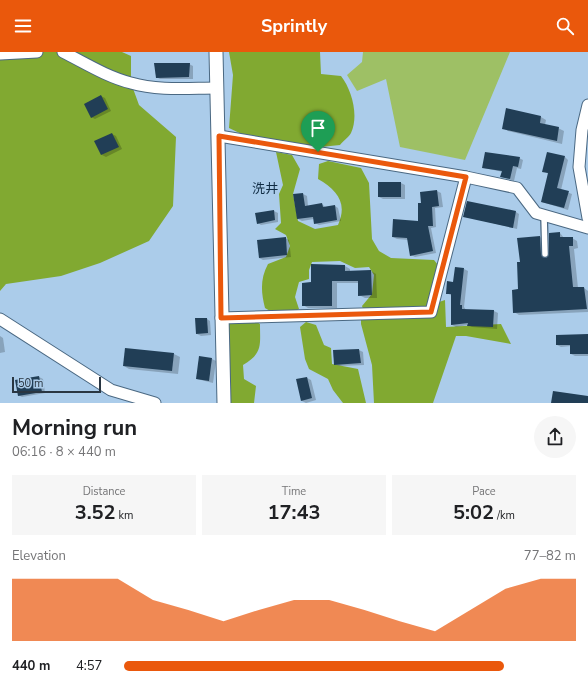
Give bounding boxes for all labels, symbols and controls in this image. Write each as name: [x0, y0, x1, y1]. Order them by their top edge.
text: Sprintly: [261, 14, 327, 38]
icon: menu: [12, 15, 34, 37]
icon: search: [554, 15, 576, 37]
pin: [301, 111, 335, 152]
icon: arrive: [307, 117, 329, 139]
district label: 洗井: [252, 180, 278, 198]
scale bar: [12, 375, 101, 394]
text: 50 m: [18, 376, 43, 391]
text: Morning run: [12, 413, 137, 443]
button: share: [534, 416, 576, 458]
text: 06:16 · 8 × 440 m: [12, 443, 116, 461]
text: Distance: [83, 484, 125, 499]
text: Time: [282, 484, 306, 499]
text: Pace: [472, 484, 496, 499]
text: 3.52: [75, 499, 116, 526]
text: 17:43: [268, 499, 320, 526]
text: 5:02: [453, 499, 494, 526]
text: km: [116, 508, 133, 523]
text: /km: [494, 508, 515, 523]
text: Elevation: [12, 547, 66, 565]
text: 77–82 m: [524, 547, 576, 565]
text: 440 m: [12, 657, 50, 675]
text: 4:57: [76, 657, 102, 675]

